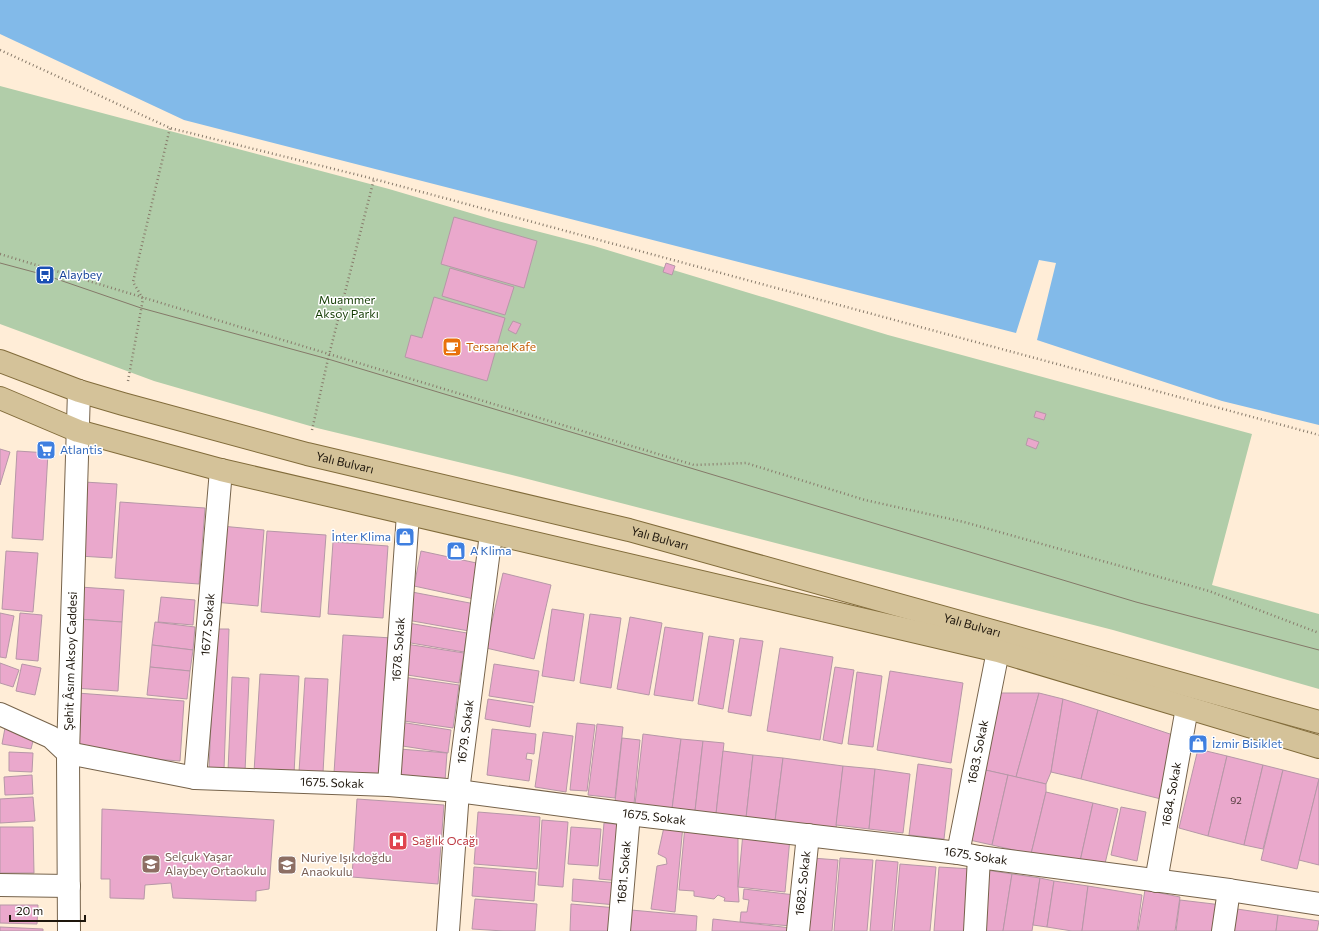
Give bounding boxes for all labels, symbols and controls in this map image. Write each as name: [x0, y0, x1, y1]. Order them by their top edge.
bus stop icon: Alaybey: [34, 264, 56, 286]
place label: Alaybey: [59, 267, 102, 281]
park label: Muammer Aksoy Parkı: [315, 292, 379, 320]
cafe icon: Tersane Kafe: [441, 336, 463, 358]
place label: Tersane Kafe: [466, 339, 536, 353]
supermarket icon: Atlantis: [35, 439, 57, 461]
place label: Atlantis: [60, 442, 102, 456]
street label: Yalı Bulvarı: [315, 448, 376, 476]
street label: Yalı Bulvarı: [630, 523, 691, 552]
shop icon: İnter Klima: [394, 526, 416, 548]
place label: İnter Klima: [332, 529, 391, 543]
shop icon: A Klima: [445, 540, 467, 562]
place label: A Klima: [470, 543, 512, 557]
street label: Şehit Âsım Aksoy Caddesi: [61, 591, 79, 731]
street label: 1677. Sokak: [197, 592, 217, 656]
street label: Yalı Bulvarı: [942, 610, 1003, 639]
street label: 1678. Sokak: [388, 616, 407, 682]
street label: 1679. Sokak: [454, 698, 476, 765]
street label: 1683. Sokak: [964, 718, 990, 785]
shop icon: İzmir Bisiklet: [1187, 733, 1209, 755]
place label: İzmir Bisiklet: [1212, 736, 1282, 750]
street label: 1684. Sokak: [1158, 760, 1183, 828]
street label: 1675. Sokak: [300, 774, 365, 790]
house number: 92: [1230, 794, 1242, 806]
street label: 1675. Sokak: [622, 805, 687, 827]
hospital icon: Sağlık Ocağı: [387, 830, 409, 852]
place label: Sağlık Ocağı: [412, 833, 478, 847]
street label: 1681. Sokak: [613, 839, 633, 904]
street label: 1675. Sokak: [943, 843, 1009, 867]
place label: Selçuk Yaşar Alaybey Ortaokulu: [165, 849, 266, 877]
place label: Nuriye Işıkdoğdu Anaokulu: [301, 850, 392, 878]
street label: 1682. Sokak: [792, 850, 812, 916]
school or university icon: Selçuk Yaşar Alaybey Ortaokulu: [140, 853, 162, 875]
school or university icon: Nuriye Işıkdoğdu Anaokulu: [276, 854, 298, 876]
scale bar: [10, 897, 85, 923]
text: 20 m: [16, 903, 43, 917]

